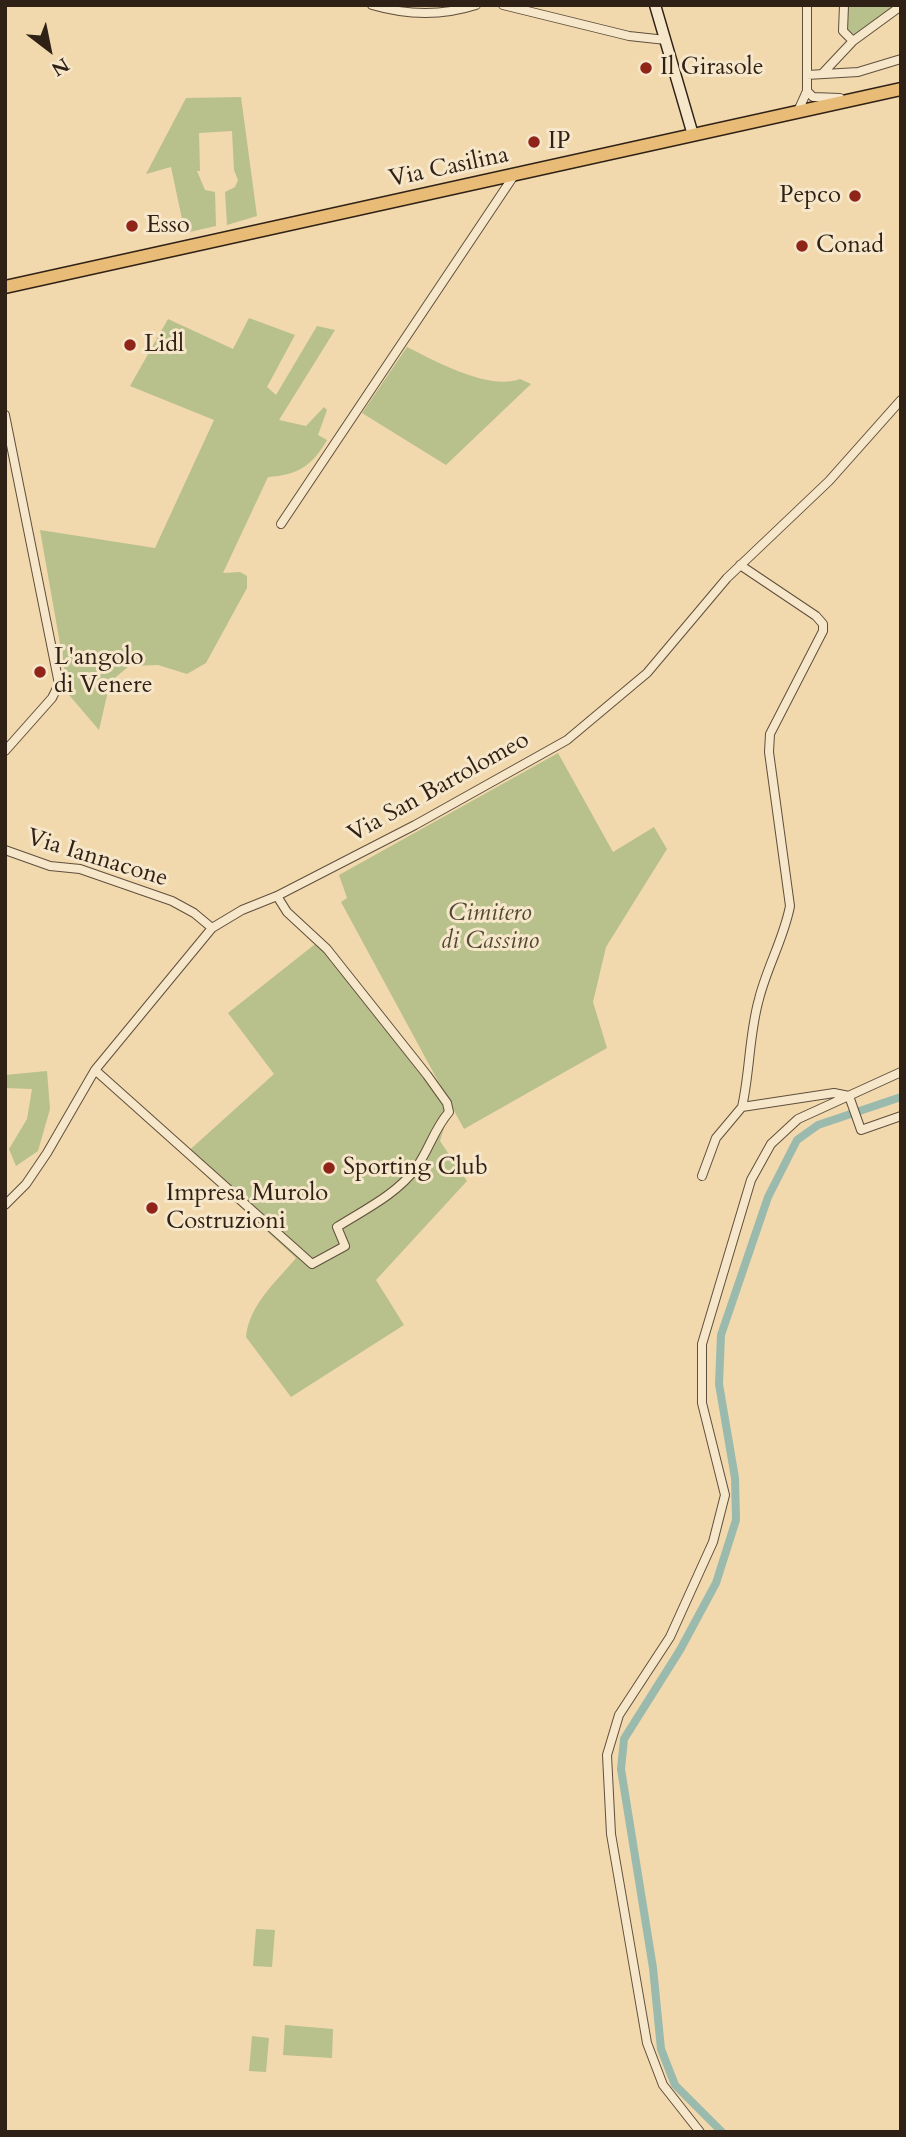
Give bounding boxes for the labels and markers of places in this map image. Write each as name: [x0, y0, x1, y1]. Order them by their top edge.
place label: Il Girasole: [660, 54, 764, 82]
marker: Il Girasole: [638, 60, 654, 76]
place label: IP: [548, 128, 570, 156]
marker: IP: [526, 134, 542, 150]
place label: Pepco: [779, 182, 841, 210]
marker: Pepco: [847, 188, 863, 204]
place label: Esso: [146, 212, 190, 240]
marker: Esso: [124, 218, 140, 234]
place label: Conad: [816, 232, 884, 260]
marker: Conad: [794, 238, 810, 254]
place label: Lidl: [144, 331, 184, 359]
marker: Lidl: [122, 337, 138, 353]
place label: L'angolo di Venere: [54, 644, 153, 700]
marker: L'angolo di Venere: [32, 664, 48, 680]
place label: Sporting Club: [343, 1154, 488, 1182]
marker: Sporting Club: [321, 1160, 337, 1176]
place label: Impresa Murolo Costruzioni: [166, 1180, 328, 1236]
marker: Impresa Murolo Costruzioni: [144, 1200, 160, 1216]

